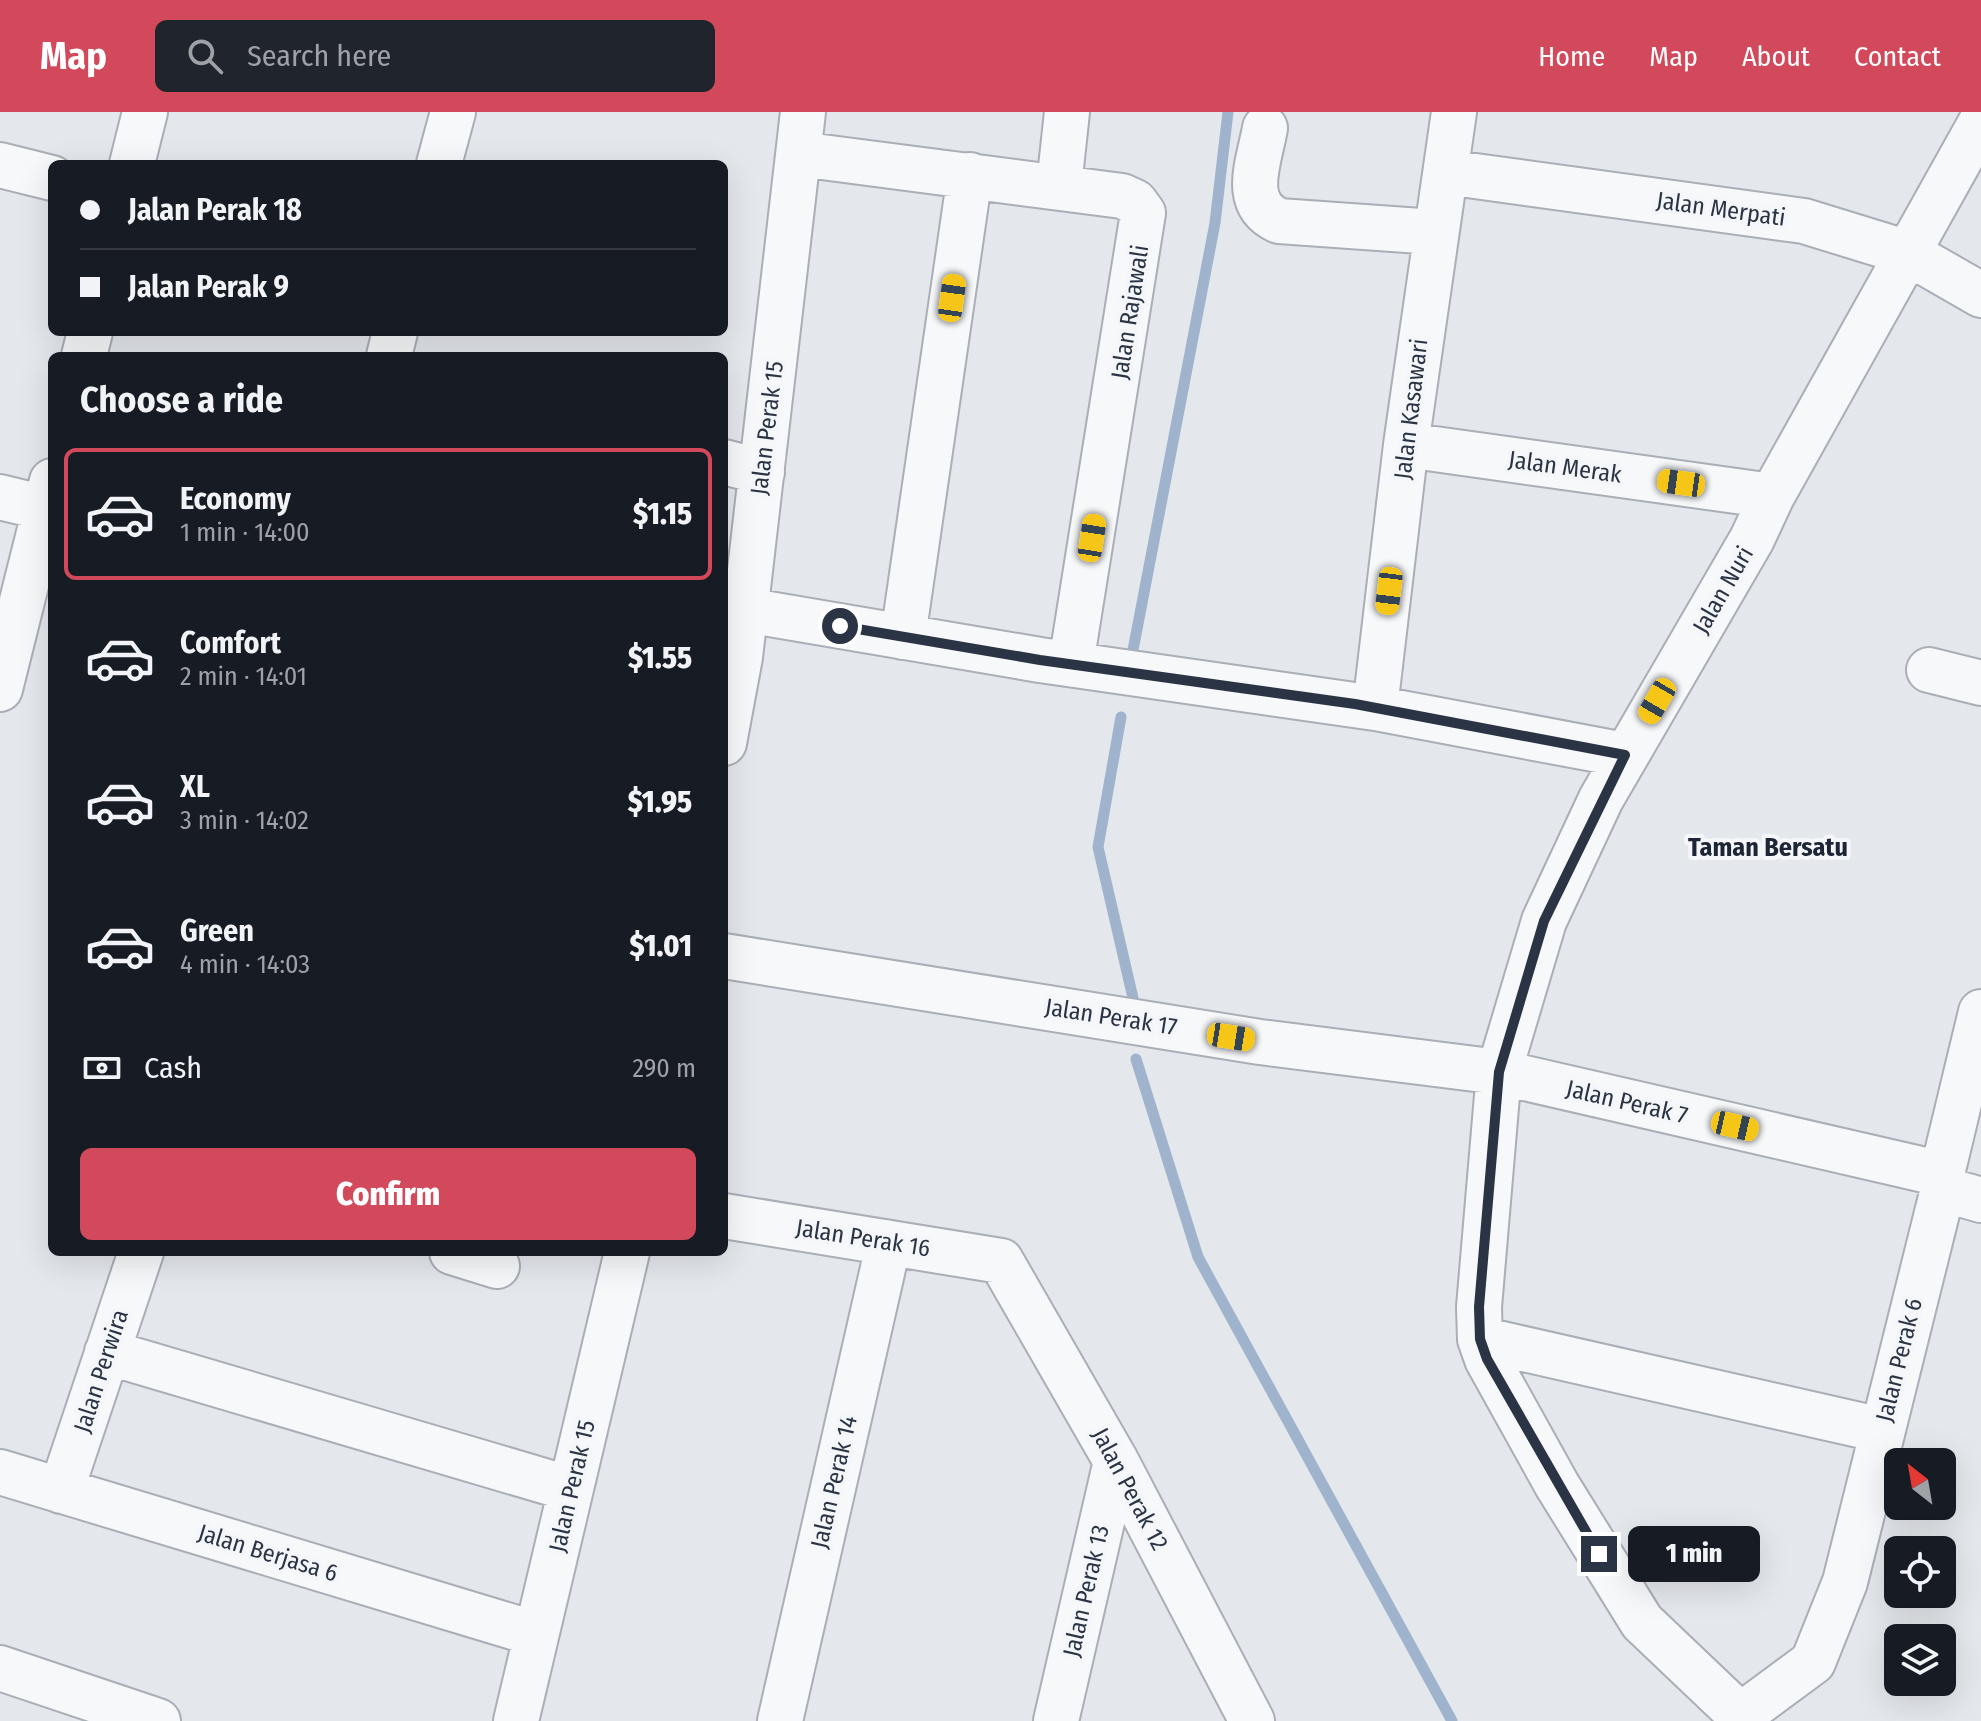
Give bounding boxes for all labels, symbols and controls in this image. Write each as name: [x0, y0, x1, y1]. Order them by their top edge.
search box: [155, 20, 715, 92]
text: Map: [40, 33, 107, 79]
icon: search: [183, 34, 227, 78]
text: Search here: [247, 38, 391, 74]
text: Home: [1538, 40, 1605, 73]
text: Map: [1649, 40, 1698, 73]
text: About: [1742, 40, 1810, 73]
text: Contact: [1854, 40, 1941, 73]
street label: Jalan Merpati: [1655, 186, 1787, 232]
text: Jalan Perak 18: [128, 192, 302, 228]
street label: Jalan Rajawali: [1106, 243, 1154, 381]
text: Jalan Perak 9: [128, 269, 289, 305]
car: [937, 273, 967, 323]
street label: Jalan Kasawari: [1388, 337, 1434, 481]
street label: Jalan Perak 15: [745, 359, 789, 497]
text: Choose a ride: [80, 378, 283, 422]
street label: Jalan Merak: [1507, 445, 1624, 489]
car: [1656, 468, 1706, 498]
icon: car: [84, 478, 156, 550]
text: Economy: [180, 481, 291, 517]
text: $1.15: [633, 496, 692, 532]
car: [1076, 512, 1108, 564]
text: 1 min · 14:00: [180, 517, 310, 548]
street label: Jalan Nuri: [1687, 541, 1759, 639]
car: [1374, 566, 1404, 616]
route start: [822, 608, 858, 644]
icon: car: [84, 622, 156, 694]
text: Comfort: [180, 625, 281, 661]
text: $1.55: [628, 640, 692, 676]
text: 2 min · 14:01: [180, 661, 307, 692]
car: [1635, 674, 1679, 728]
icon: car: [84, 766, 156, 838]
text: XL: [180, 769, 210, 805]
text: $1.95: [628, 784, 692, 820]
text: 3 min · 14:02: [180, 805, 309, 836]
district label: Taman Bersatu: [1688, 832, 1848, 863]
icon: car: [84, 910, 156, 982]
text: Green: [180, 913, 254, 949]
text: $1.01: [630, 928, 692, 964]
text: 4 min · 14:03: [180, 949, 310, 980]
street label: Jalan Perak 17: [1043, 993, 1179, 1041]
car: [1205, 1021, 1257, 1053]
icon: cash: [80, 1046, 124, 1090]
text: Cash: [144, 1050, 202, 1086]
text: 290 m: [632, 1053, 696, 1084]
street label: Jalan Perak 7: [1563, 1074, 1691, 1130]
car: [1709, 1109, 1761, 1143]
button: Confirm: [80, 1148, 696, 1240]
street label: Jalan Perak 16: [794, 1214, 932, 1262]
street label: Jalan Perak 6: [1870, 1295, 1928, 1425]
street label: Jalan Perwira: [68, 1306, 134, 1436]
street label: Jalan Perak 14: [805, 1413, 863, 1551]
street label: Jalan Perak 15: [543, 1417, 601, 1555]
street label: Jalan Perak 12: [1086, 1423, 1174, 1555]
north arrow: [1884, 1448, 1956, 1520]
map controls: [1884, 1448, 1956, 1696]
street label: Jalan Berjasa 6: [195, 1518, 341, 1588]
street label: Jalan Perak 13: [1057, 1522, 1115, 1660]
callout: 1 min: [1627, 1526, 1759, 1582]
route end: [1581, 1536, 1617, 1572]
button: locate: [1884, 1536, 1956, 1608]
text: 1 min: [1666, 1538, 1722, 1569]
button: layers: [1884, 1624, 1956, 1696]

